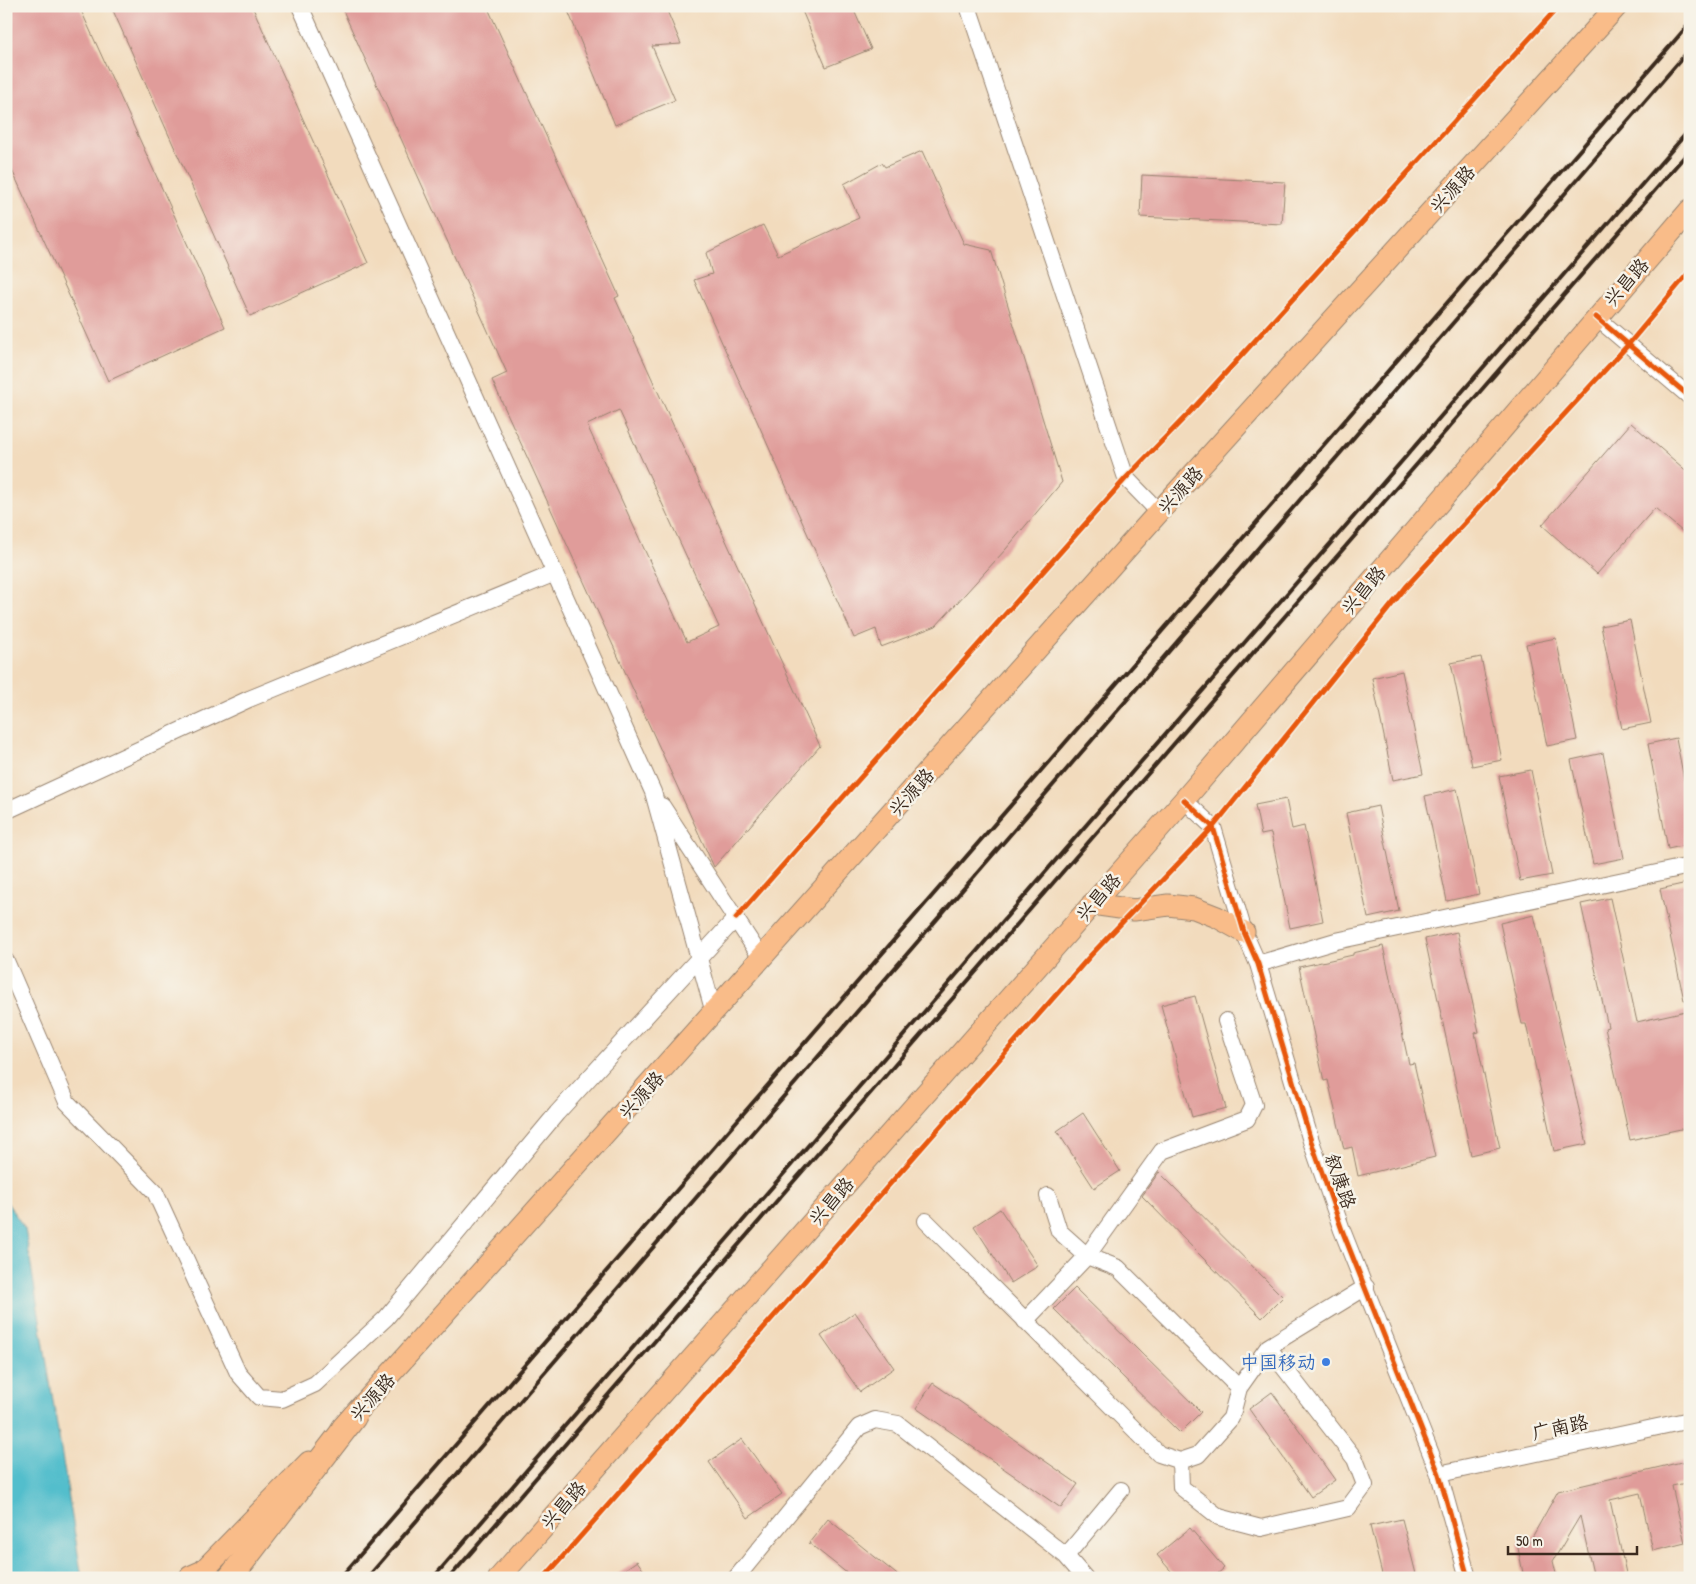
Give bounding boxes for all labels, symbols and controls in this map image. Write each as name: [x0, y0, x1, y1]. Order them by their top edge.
street label: 兴源路: [1423, 159, 1481, 219]
street label: 兴昌路: [1597, 252, 1655, 312]
street label: 兴源路: [1151, 460, 1209, 520]
street label: 兴昌路: [1335, 560, 1391, 620]
street label: 兴源路: [882, 762, 940, 822]
street label: 兴昌路: [1069, 867, 1127, 927]
street label: 兴源路: [612, 1065, 670, 1125]
street label: 叙康路: [1319, 1150, 1363, 1212]
street label: 兴昌路: [802, 1171, 860, 1231]
place label: 中国移动: [1240, 1349, 1316, 1375]
marker: 中国移动: [1320, 1356, 1332, 1368]
street label: 兴源路: [343, 1367, 401, 1427]
street label: 广南路: [1529, 1408, 1591, 1446]
street label: 兴昌路: [534, 1475, 592, 1535]
scale bar: [1508, 1524, 1637, 1556]
text: 50 m: [1516, 1530, 1543, 1551]

